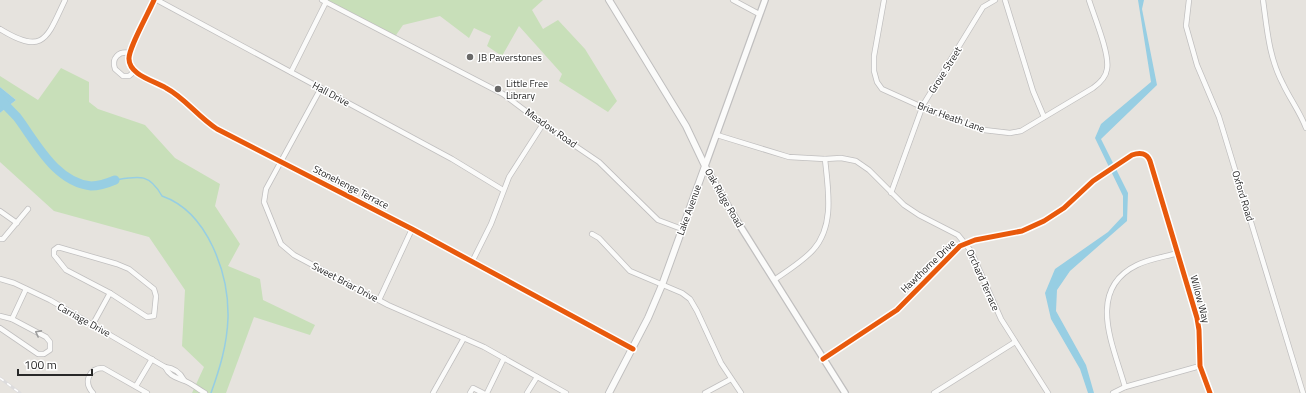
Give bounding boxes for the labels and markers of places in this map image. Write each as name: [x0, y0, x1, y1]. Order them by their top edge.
place label: JB Paverstones: [478, 50, 542, 65]
marker: JB Paverstones: [465, 52, 475, 62]
place label: Little Free Library: [506, 76, 548, 103]
marker: Little Free Library: [493, 84, 503, 94]

